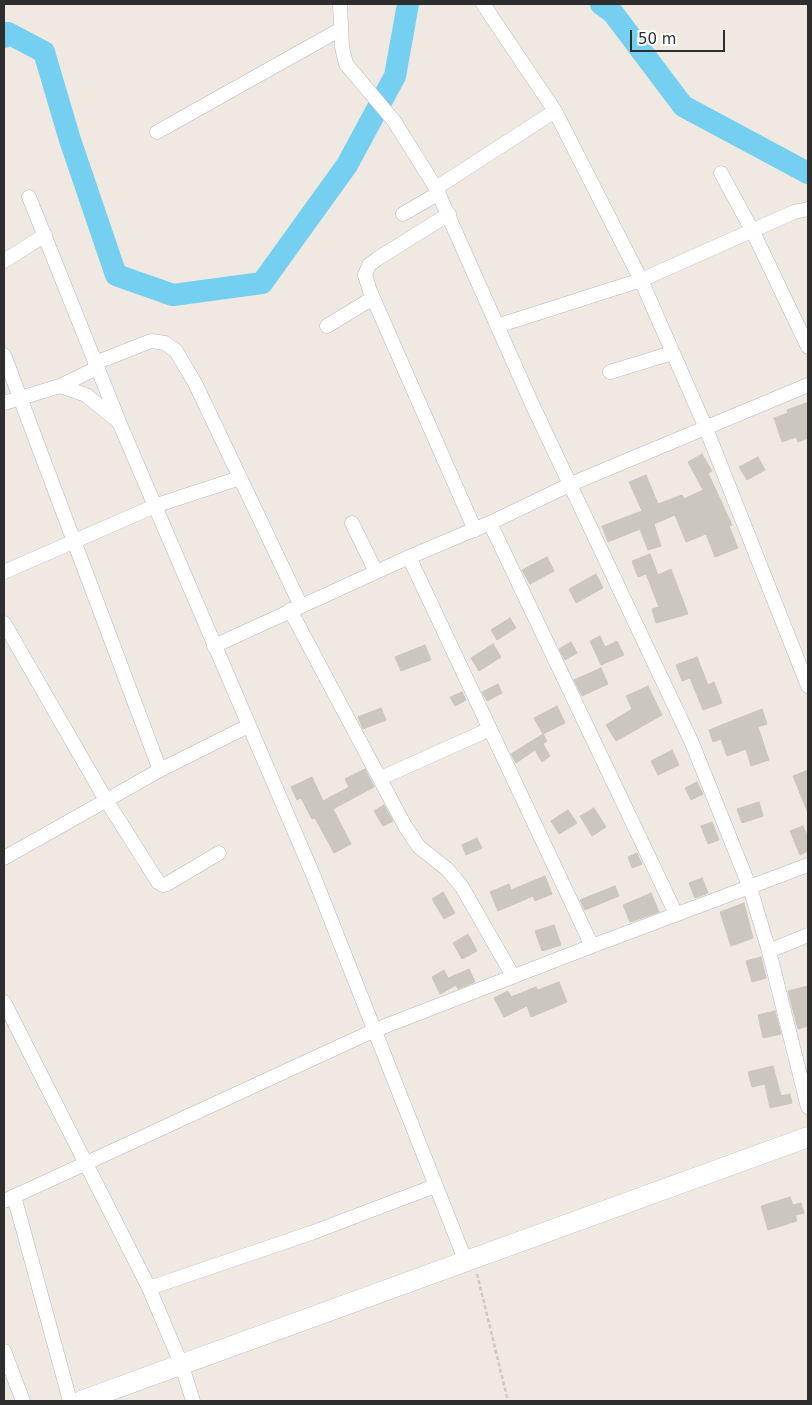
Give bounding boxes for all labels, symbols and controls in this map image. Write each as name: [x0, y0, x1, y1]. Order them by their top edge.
scale bar: [632, 20, 727, 52]
text: 50 m: [638, 30, 676, 48]

